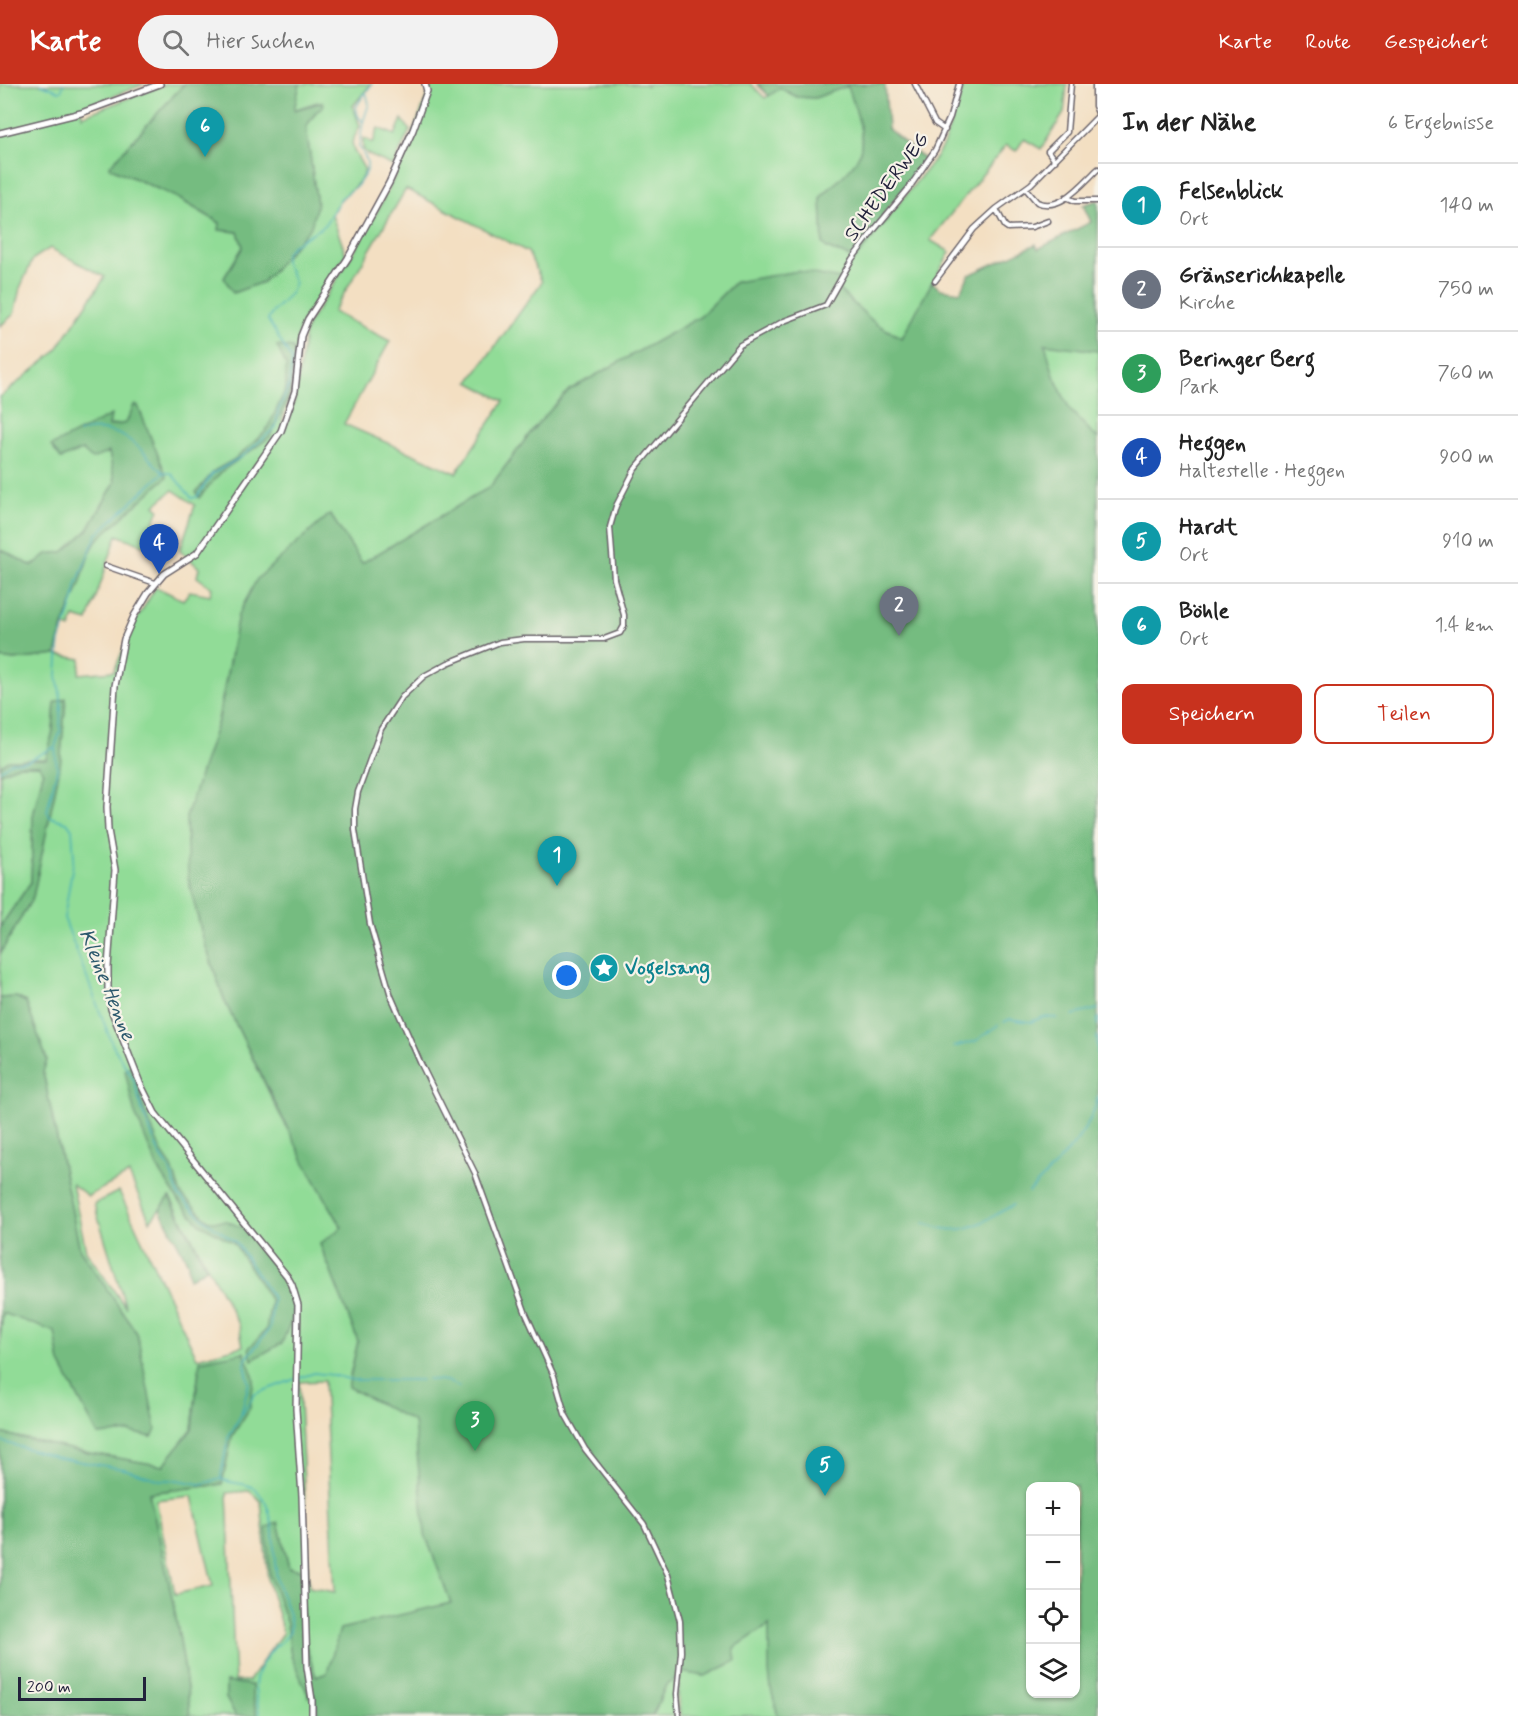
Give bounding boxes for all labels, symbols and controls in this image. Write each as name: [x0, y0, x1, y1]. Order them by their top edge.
search box: [138, 15, 558, 69]
text: Karte: [30, 24, 102, 61]
icon: search: [159, 26, 192, 59]
text: Hier suchen: [207, 28, 315, 56]
text: Karte: [1219, 28, 1272, 56]
text: Route: [1305, 28, 1351, 56]
text: Gespeichert: [1384, 28, 1488, 56]
text: In der Nähe: [1122, 106, 1256, 140]
pin: 6: [186, 107, 224, 157]
text: 6 Ergebnisse: [1388, 110, 1494, 137]
street label: SCHEDERWEG: [838, 127, 936, 247]
text: Felsenblick: [1179, 178, 1284, 206]
text: 1: [1137, 192, 1146, 219]
text: 140 m: [1440, 192, 1494, 219]
text: Ort: [1179, 206, 1208, 233]
text: Gränserichkapelle: [1179, 262, 1345, 290]
text: 2: [1137, 276, 1146, 303]
text: 750 m: [1438, 276, 1494, 303]
text: Kirche: [1179, 290, 1235, 317]
text: Beringer Berg: [1179, 346, 1315, 374]
text: 3: [1137, 360, 1146, 387]
text: 760 m: [1437, 360, 1494, 387]
text: Park: [1179, 374, 1219, 401]
text: Heggen: [1179, 430, 1246, 458]
text: 4: [1136, 444, 1147, 471]
text: 900 m: [1439, 444, 1494, 471]
text: Haltestelle · Heggen: [1179, 458, 1345, 485]
text: Hardt: [1179, 514, 1238, 542]
pin: 4: [140, 524, 178, 574]
text: 5: [1136, 528, 1148, 555]
text: 910 m: [1442, 528, 1494, 555]
text: Ort: [1179, 542, 1208, 569]
pin: 2: [880, 586, 918, 636]
text: Böhle: [1179, 598, 1229, 626]
text: 6: [1136, 612, 1147, 639]
text: 1.4 km: [1435, 612, 1494, 639]
text: Ort: [1179, 626, 1208, 653]
button: Speichern: [1122, 684, 1302, 744]
button: Teilen: [1314, 684, 1494, 744]
pin: 1: [538, 836, 576, 886]
water label: Kleine Henne: [72, 925, 143, 1046]
place icon: Vogelsang: [588, 952, 620, 984]
place label: Vogelsang: [625, 955, 710, 984]
your location: [552, 961, 581, 990]
pin: 3: [456, 1402, 494, 1451]
pin: 5: [806, 1446, 844, 1496]
map controls: [1026, 1482, 1080, 1698]
button: +: [1026, 1482, 1080, 1536]
button: −: [1026, 1536, 1080, 1590]
button: locate: [1026, 1590, 1080, 1644]
button: layers: [1026, 1644, 1080, 1698]
scale bar: [18, 1674, 146, 1702]
text: 200 m: [27, 1677, 71, 1698]

